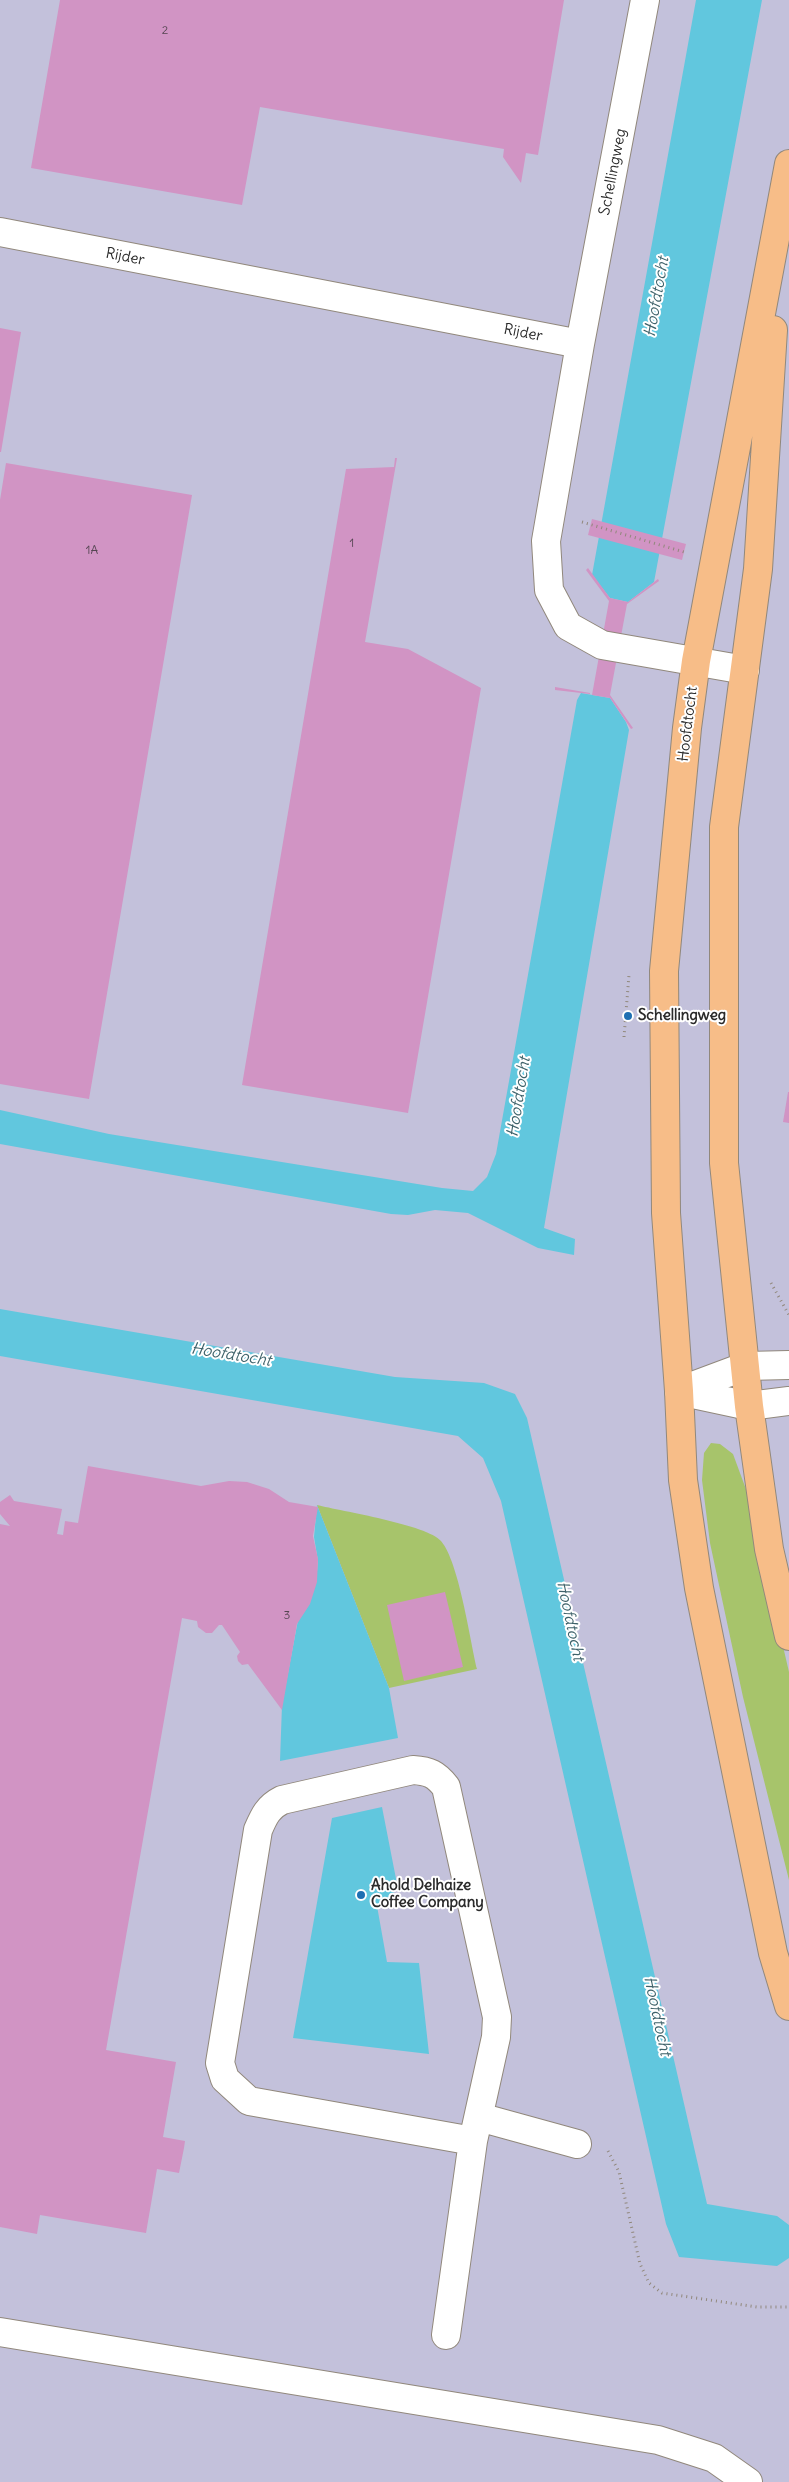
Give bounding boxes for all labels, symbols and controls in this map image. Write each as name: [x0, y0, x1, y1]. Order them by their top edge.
house number: 2: [162, 24, 168, 38]
street label: Schellingweg: [596, 127, 630, 217]
street label: Rijder: [104, 244, 146, 270]
water label: Hoofdtocht: [641, 256, 673, 338]
street label: Rijder: [502, 320, 544, 346]
house number: 1: [350, 537, 354, 551]
house number: 1A: [86, 544, 98, 558]
street label: Hoofdtocht: [674, 685, 702, 763]
place label: Schellingweg: [638, 1007, 726, 1025]
marker: Schellingweg: [622, 1010, 634, 1022]
water label: Hoofdtocht: [503, 1056, 535, 1138]
water label: Hoofdtocht: [190, 1339, 272, 1371]
water label: Hoofdtocht: [552, 1579, 588, 1663]
house number: 3: [284, 1609, 290, 1623]
place label: Ahold Delhaize Coffee Company: [371, 1877, 484, 1912]
marker: Ahold Delhaize Coffee Company: [355, 1889, 367, 1901]
water label: Hoofdtocht: [639, 1974, 675, 2058]

